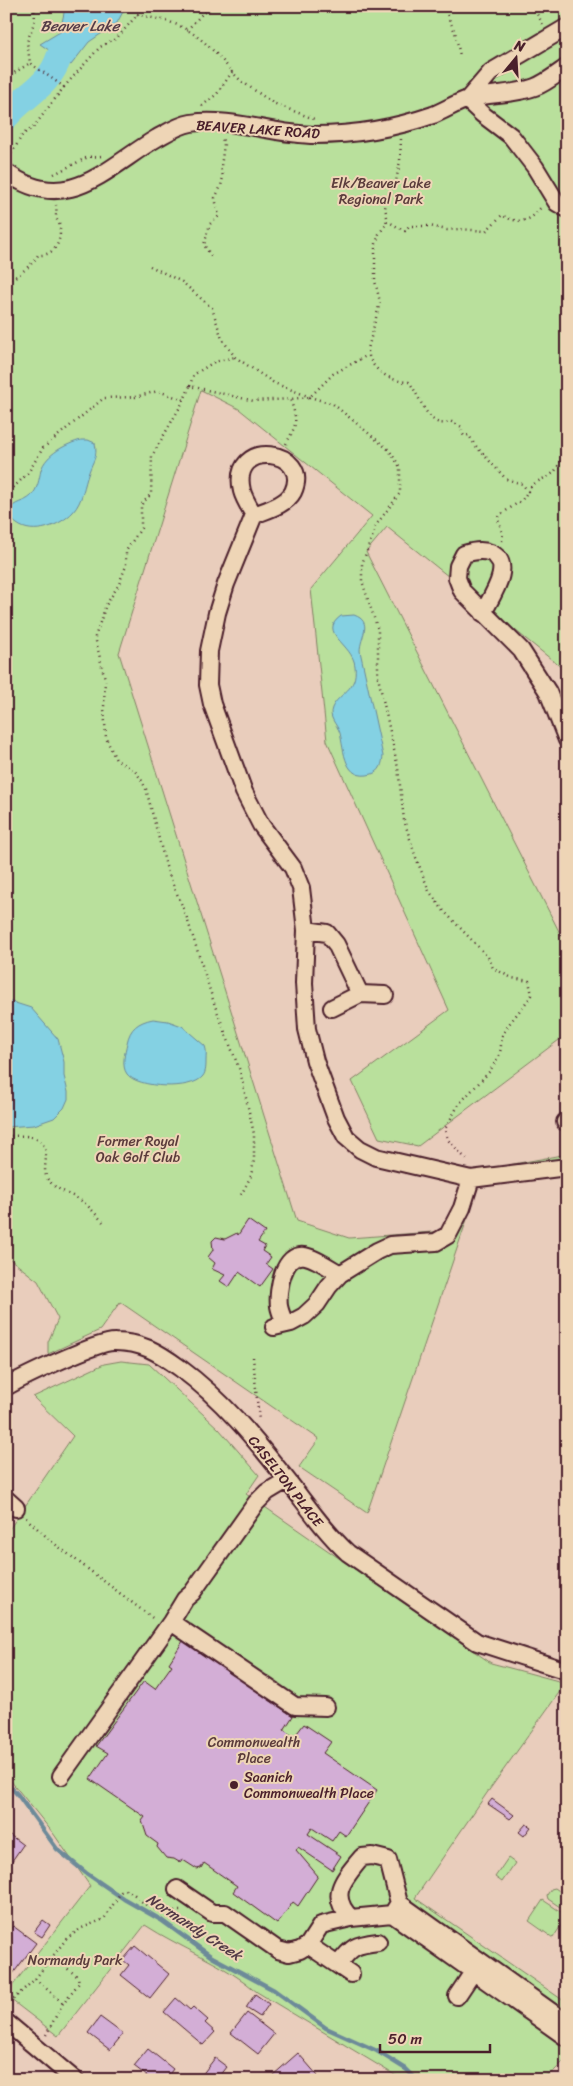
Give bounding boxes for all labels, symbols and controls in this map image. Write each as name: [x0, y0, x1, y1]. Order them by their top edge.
water label: Beaver Lake: [40, 13, 121, 39]
north arrow: [490, 32, 540, 82]
text: N: [510, 32, 529, 60]
street label: BEAVER LAKE ROAD: [195, 113, 321, 146]
park label: Elk/Beaver Lake Regional Park: [331, 171, 431, 212]
park label: Former Royal Oak Golf Club: [96, 1129, 181, 1170]
street label: CASELTON PLACE: [241, 1430, 331, 1534]
park label: Commonwealth Place: [208, 1730, 300, 1771]
place label: Saanich Commonwealth Place: [244, 1765, 374, 1806]
marker: Saanich Commonwealth Place: [228, 1779, 240, 1791]
water label: Normandy Creek: [141, 1886, 249, 1969]
park label: Normandy Park: [28, 1948, 123, 1973]
scale bar: [380, 2021, 490, 2053]
text: 50 m: [388, 2026, 423, 2052]

